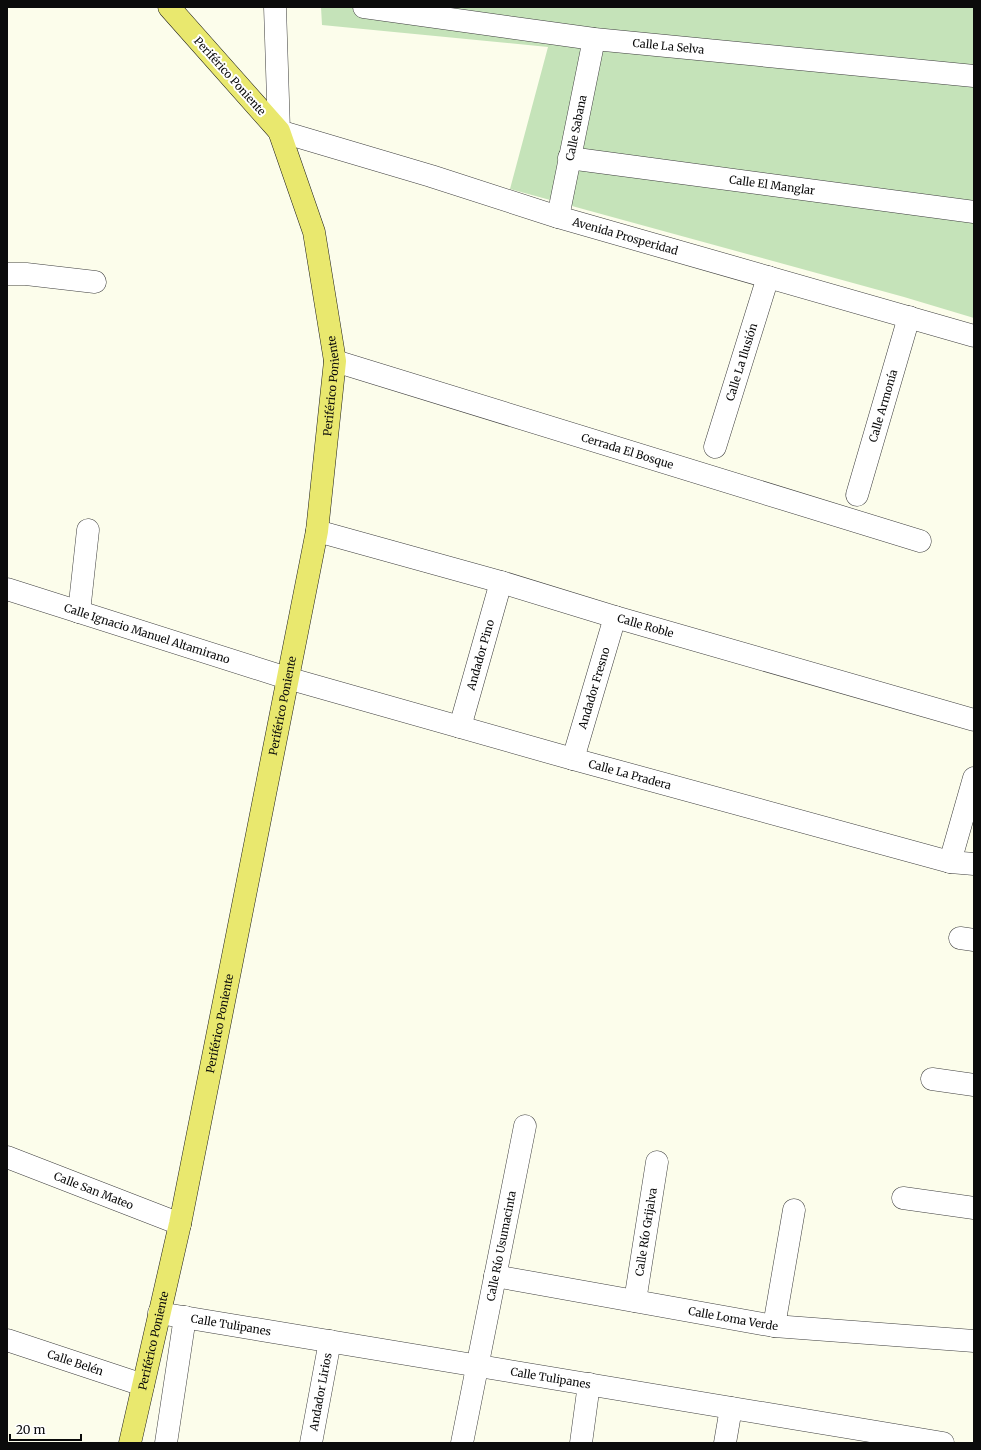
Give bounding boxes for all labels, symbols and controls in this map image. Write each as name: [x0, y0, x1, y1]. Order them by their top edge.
street label: Periférico Poniente: [191, 34, 269, 118]
street label: Calle La Selva: [632, 36, 705, 57]
street label: Calle Sabana: [563, 94, 590, 162]
street label: Calle El Manglar: [728, 172, 816, 198]
street label: Avenida Prosperidad: [570, 214, 680, 258]
street label: Calle La Ilusión: [723, 321, 760, 403]
street label: Periférico Poniente: [320, 335, 342, 437]
street label: Calle Armonía: [866, 368, 900, 444]
street label: Cerrada El Bosque: [580, 430, 675, 472]
street label: Calle Ignacio Manuel Altamirano: [62, 601, 232, 667]
street label: Calle Roble: [616, 611, 676, 641]
street label: Andador Pino: [464, 617, 497, 693]
street label: Andador Fresno: [575, 645, 613, 731]
street label: Periférico Poniente: [266, 655, 299, 756]
street label: Calle La Pradera: [587, 757, 673, 793]
street label: Periférico Poniente: [203, 972, 236, 1074]
street label: Calle San Mateo: [52, 1169, 136, 1213]
street label: Calle Río Grijalva: [632, 1187, 660, 1277]
street label: Calle Río Usumacinta: [483, 1189, 519, 1302]
street label: Periférico Poniente: [135, 1290, 171, 1391]
street label: Calle Loma Verde: [687, 1304, 779, 1333]
street label: Calle Tulipanes: [190, 1311, 272, 1338]
street label: Calle Belén: [46, 1347, 106, 1379]
street label: Andador Lirios: [306, 1352, 335, 1433]
street label: Calle Tulipanes: [510, 1364, 592, 1391]
scale bar: [10, 1416, 81, 1442]
text: 20 m: [16, 1422, 45, 1437]

